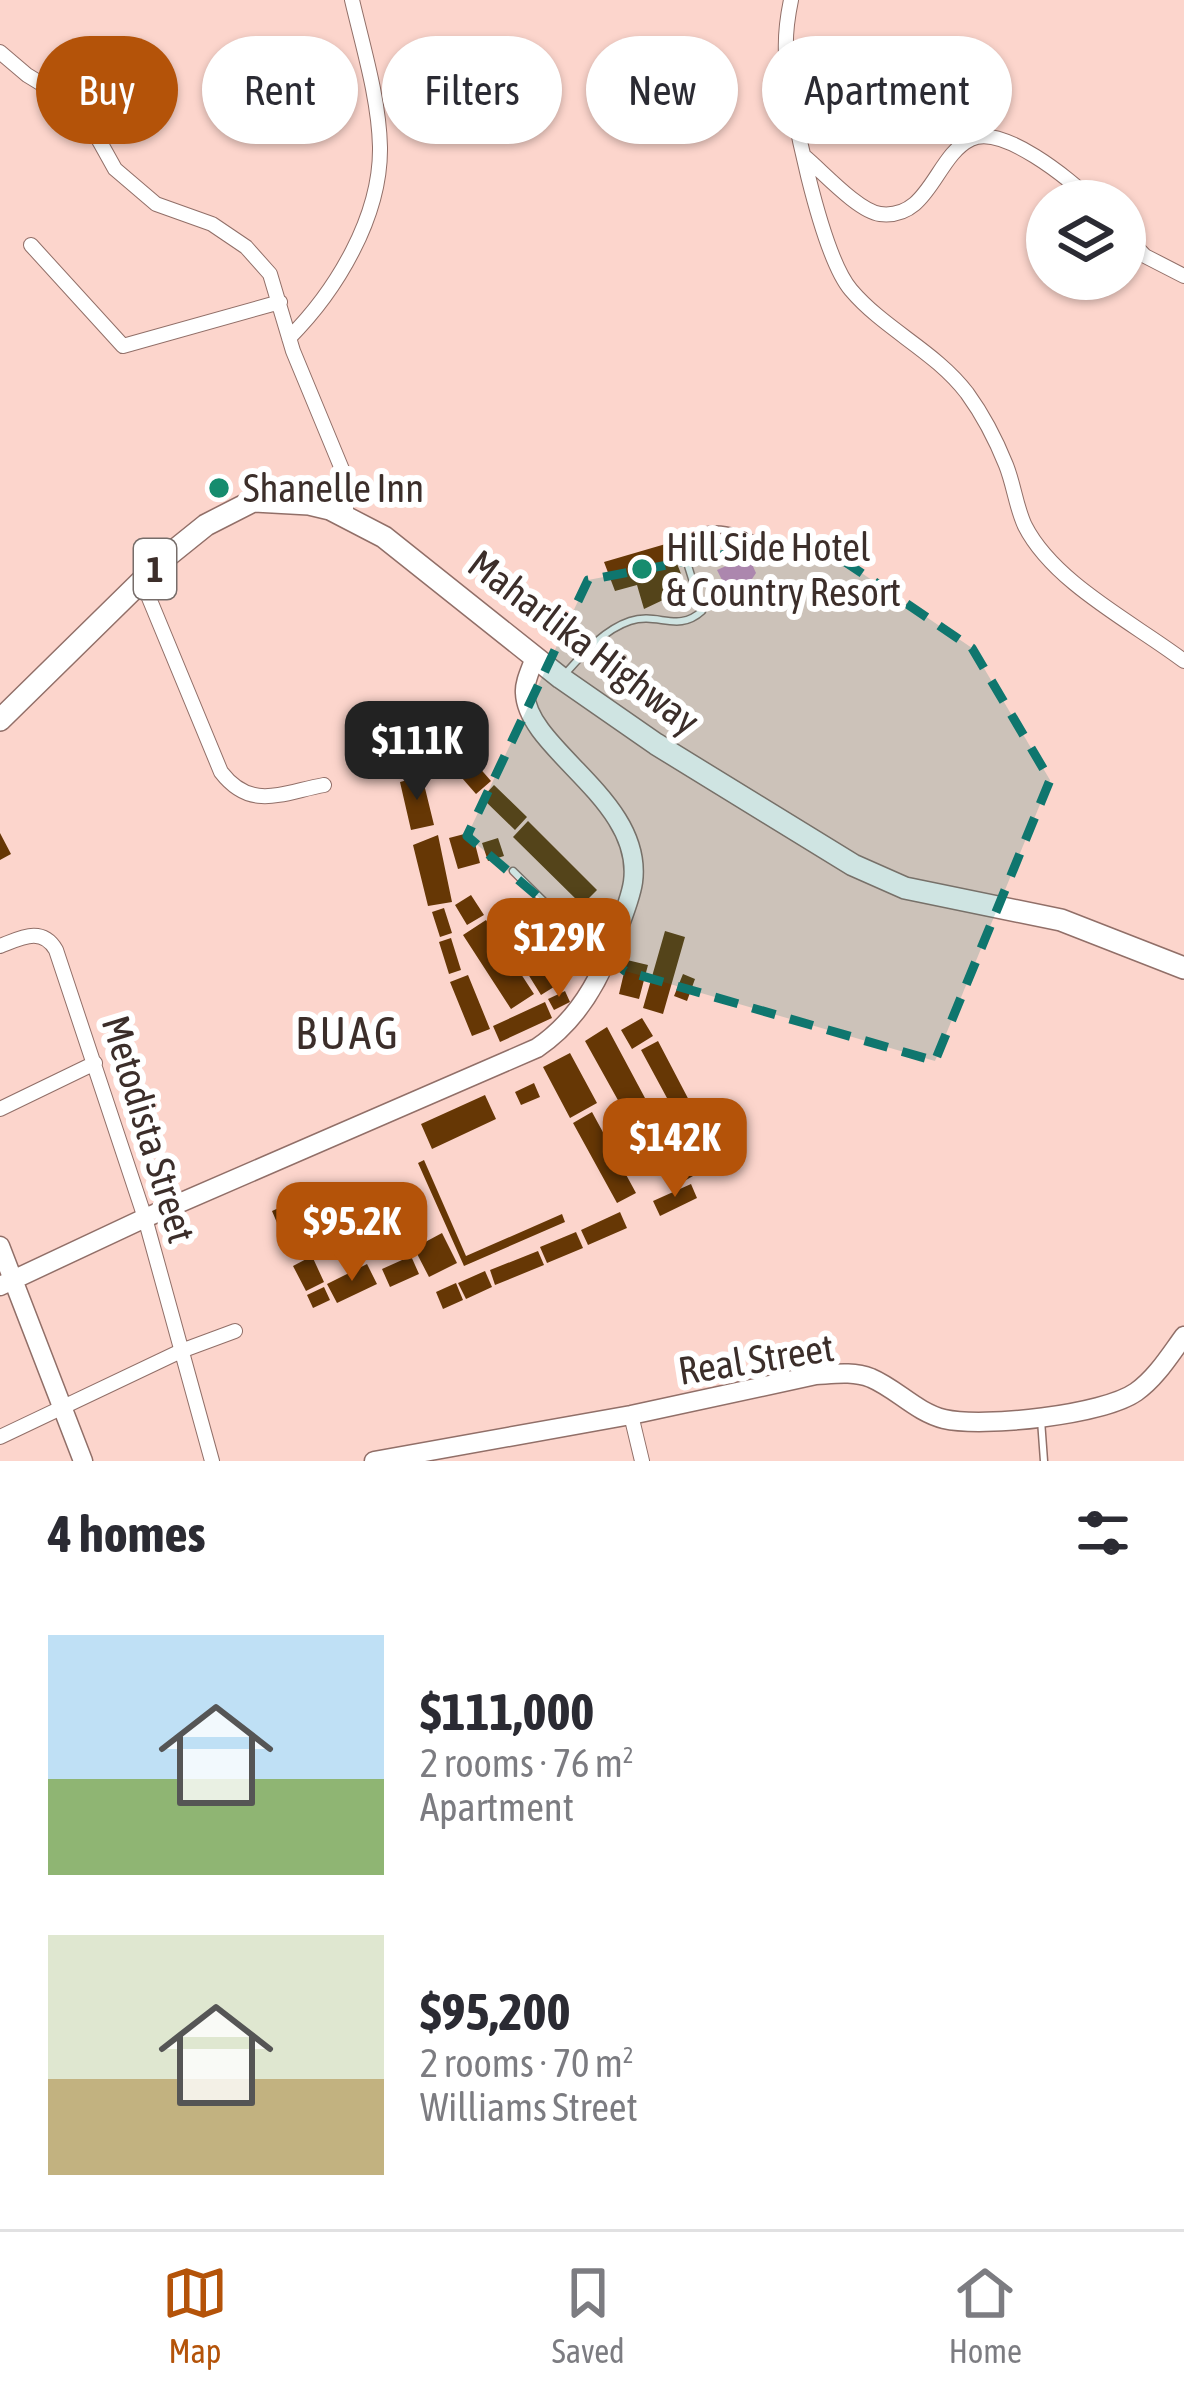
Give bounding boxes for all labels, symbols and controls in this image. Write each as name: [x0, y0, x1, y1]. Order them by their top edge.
chip: Buy: [36, 36, 178, 144]
chip: Rent: [202, 36, 358, 144]
chip: Filters: [382, 36, 562, 144]
chip: New: [586, 36, 738, 144]
chip: Apartment: [762, 36, 1012, 144]
map controls: [1026, 180, 1146, 300]
button: layers: [1026, 180, 1146, 300]
place label: Shanelle Inn: [243, 466, 424, 510]
marker: Shanelle Inn: [206, 475, 232, 501]
place label: Hill Side Hotel & Country Resort: [666, 525, 901, 614]
road number: 1: [134, 539, 176, 599]
street label: Maharlika Highway: [460, 541, 708, 743]
marker: Hill Side Hotel & Country Resort: [629, 556, 655, 582]
pin: $111K: [333, 701, 501, 803]
text: $111K: [372, 718, 462, 762]
pin: $129K: [475, 898, 643, 1000]
text: $129K: [514, 915, 604, 959]
district label: BUAG: [295, 1007, 401, 1059]
street label: Metodista Street: [94, 1010, 204, 1248]
pin: $142K: [591, 1098, 759, 1200]
text: $142K: [630, 1115, 720, 1159]
pin: $95.2K: [254, 1182, 450, 1284]
text: $95.2K: [303, 1199, 401, 1243]
street label: Real Street: [675, 1325, 837, 1393]
icon: filters: [1070, 1500, 1136, 1566]
text: 4 homes: [48, 1504, 206, 1563]
text: $111,000: [420, 1682, 594, 1741]
icon: home: [144, 1683, 288, 1827]
text: 2 rooms · 76 m²: [420, 1741, 634, 1785]
text: Apartment: [420, 1785, 574, 1829]
text: $95,200: [420, 1982, 570, 2041]
icon: home: [144, 1983, 288, 2127]
text: 2 rooms · 70 m²: [420, 2041, 634, 2085]
text: Williams Street: [420, 2085, 638, 2129]
tab: Map: [162, 2260, 228, 2370]
tab: Saved: [552, 2260, 625, 2370]
tab: Home: [949, 2260, 1022, 2370]

